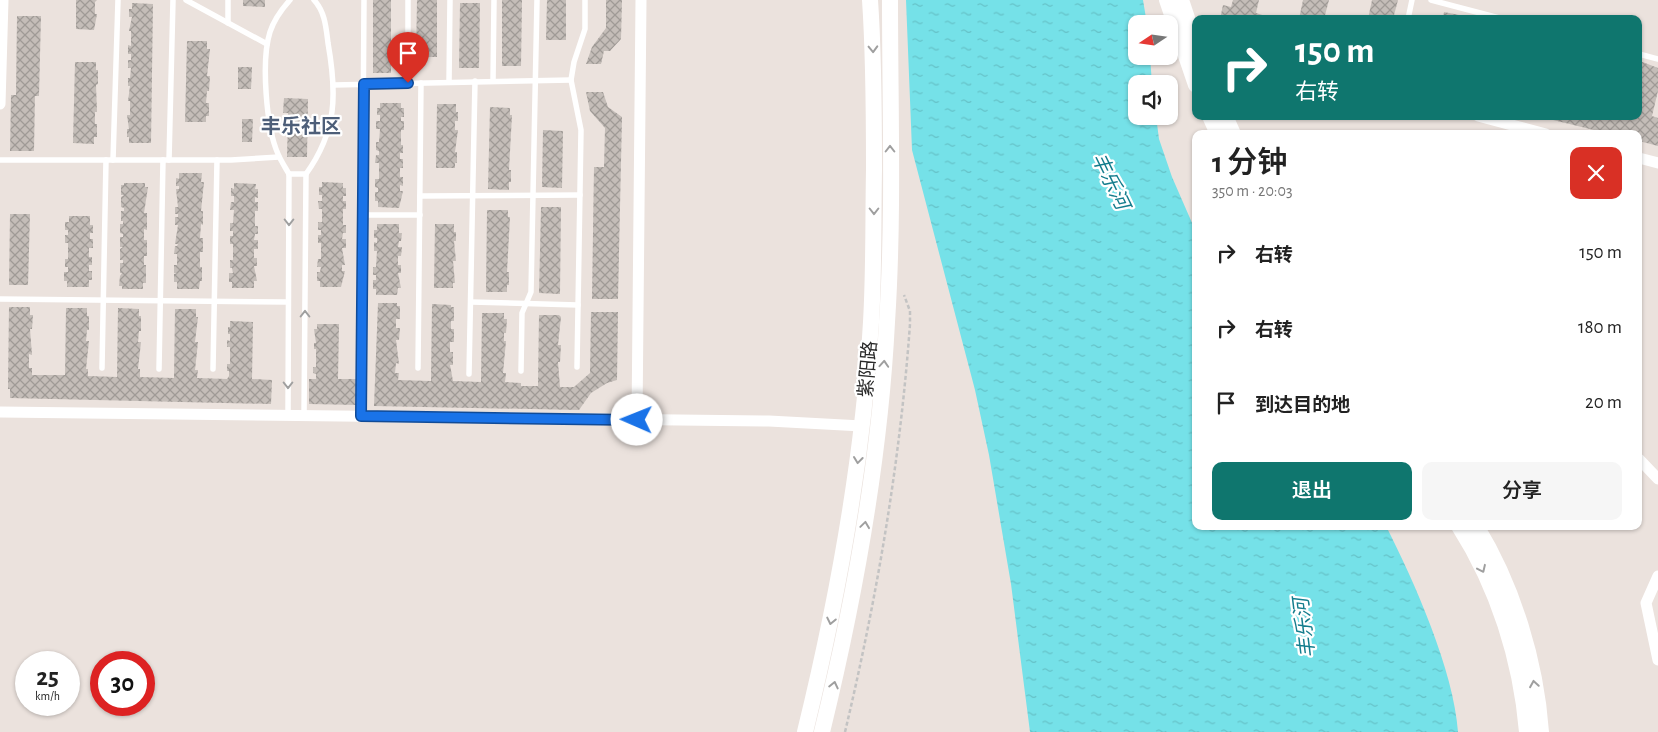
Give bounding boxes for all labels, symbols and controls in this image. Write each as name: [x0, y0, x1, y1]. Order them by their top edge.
north arrow: [1128, 15, 1178, 65]
map controls: [1128, 15, 1178, 125]
pin: [387, 32, 429, 83]
text: 150 m: [1295, 34, 1375, 69]
icon: right: [1212, 35, 1277, 100]
icon: arrive: [394, 39, 422, 67]
one-way arrow: [868, 45, 878, 53]
button: sound: [1128, 75, 1178, 125]
text: 右转: [1295, 81, 1339, 103]
district label: 丰乐社区: [261, 115, 341, 137]
one-way arrow: [885, 145, 895, 152]
button: close: [1570, 147, 1622, 199]
text: 1 分钟: [1212, 148, 1287, 178]
water label: 丰乐河: [1088, 150, 1135, 216]
text: 350 m · 20:03: [1212, 183, 1293, 199]
one-way arrow: [868, 207, 879, 215]
one-way arrow: [284, 219, 294, 227]
icon: right: [1212, 239, 1240, 267]
text: 150 m: [1579, 243, 1622, 262]
text: 右转: [1255, 246, 1293, 265]
one-way arrow: [300, 310, 310, 318]
icon: right: [1212, 314, 1240, 342]
text: 180 m: [1578, 318, 1622, 337]
text: 右转: [1255, 321, 1293, 340]
street label: 紫阳路: [855, 340, 880, 398]
one-way arrow: [879, 360, 890, 368]
one-way arrow: [283, 382, 293, 389]
icon: arrive: [1212, 389, 1240, 417]
position arrow: [610, 393, 662, 445]
text: 20 m: [1585, 393, 1622, 412]
text: 到达目的地: [1255, 396, 1350, 415]
one-way arrow: [853, 457, 864, 465]
button: 退出: [1212, 462, 1412, 520]
button: 分享: [1422, 462, 1622, 520]
one-way arrow: [860, 521, 870, 530]
one-way arrow: [1476, 564, 1487, 573]
water label: 丰乐河: [1290, 593, 1319, 659]
one-way arrow: [826, 616, 836, 625]
speed limit sign: 30: [90, 651, 155, 716]
text: 25: [36, 665, 59, 690]
one-way arrow: [1530, 679, 1540, 688]
one-way arrow: [828, 680, 839, 689]
text: km/h: [35, 690, 60, 702]

